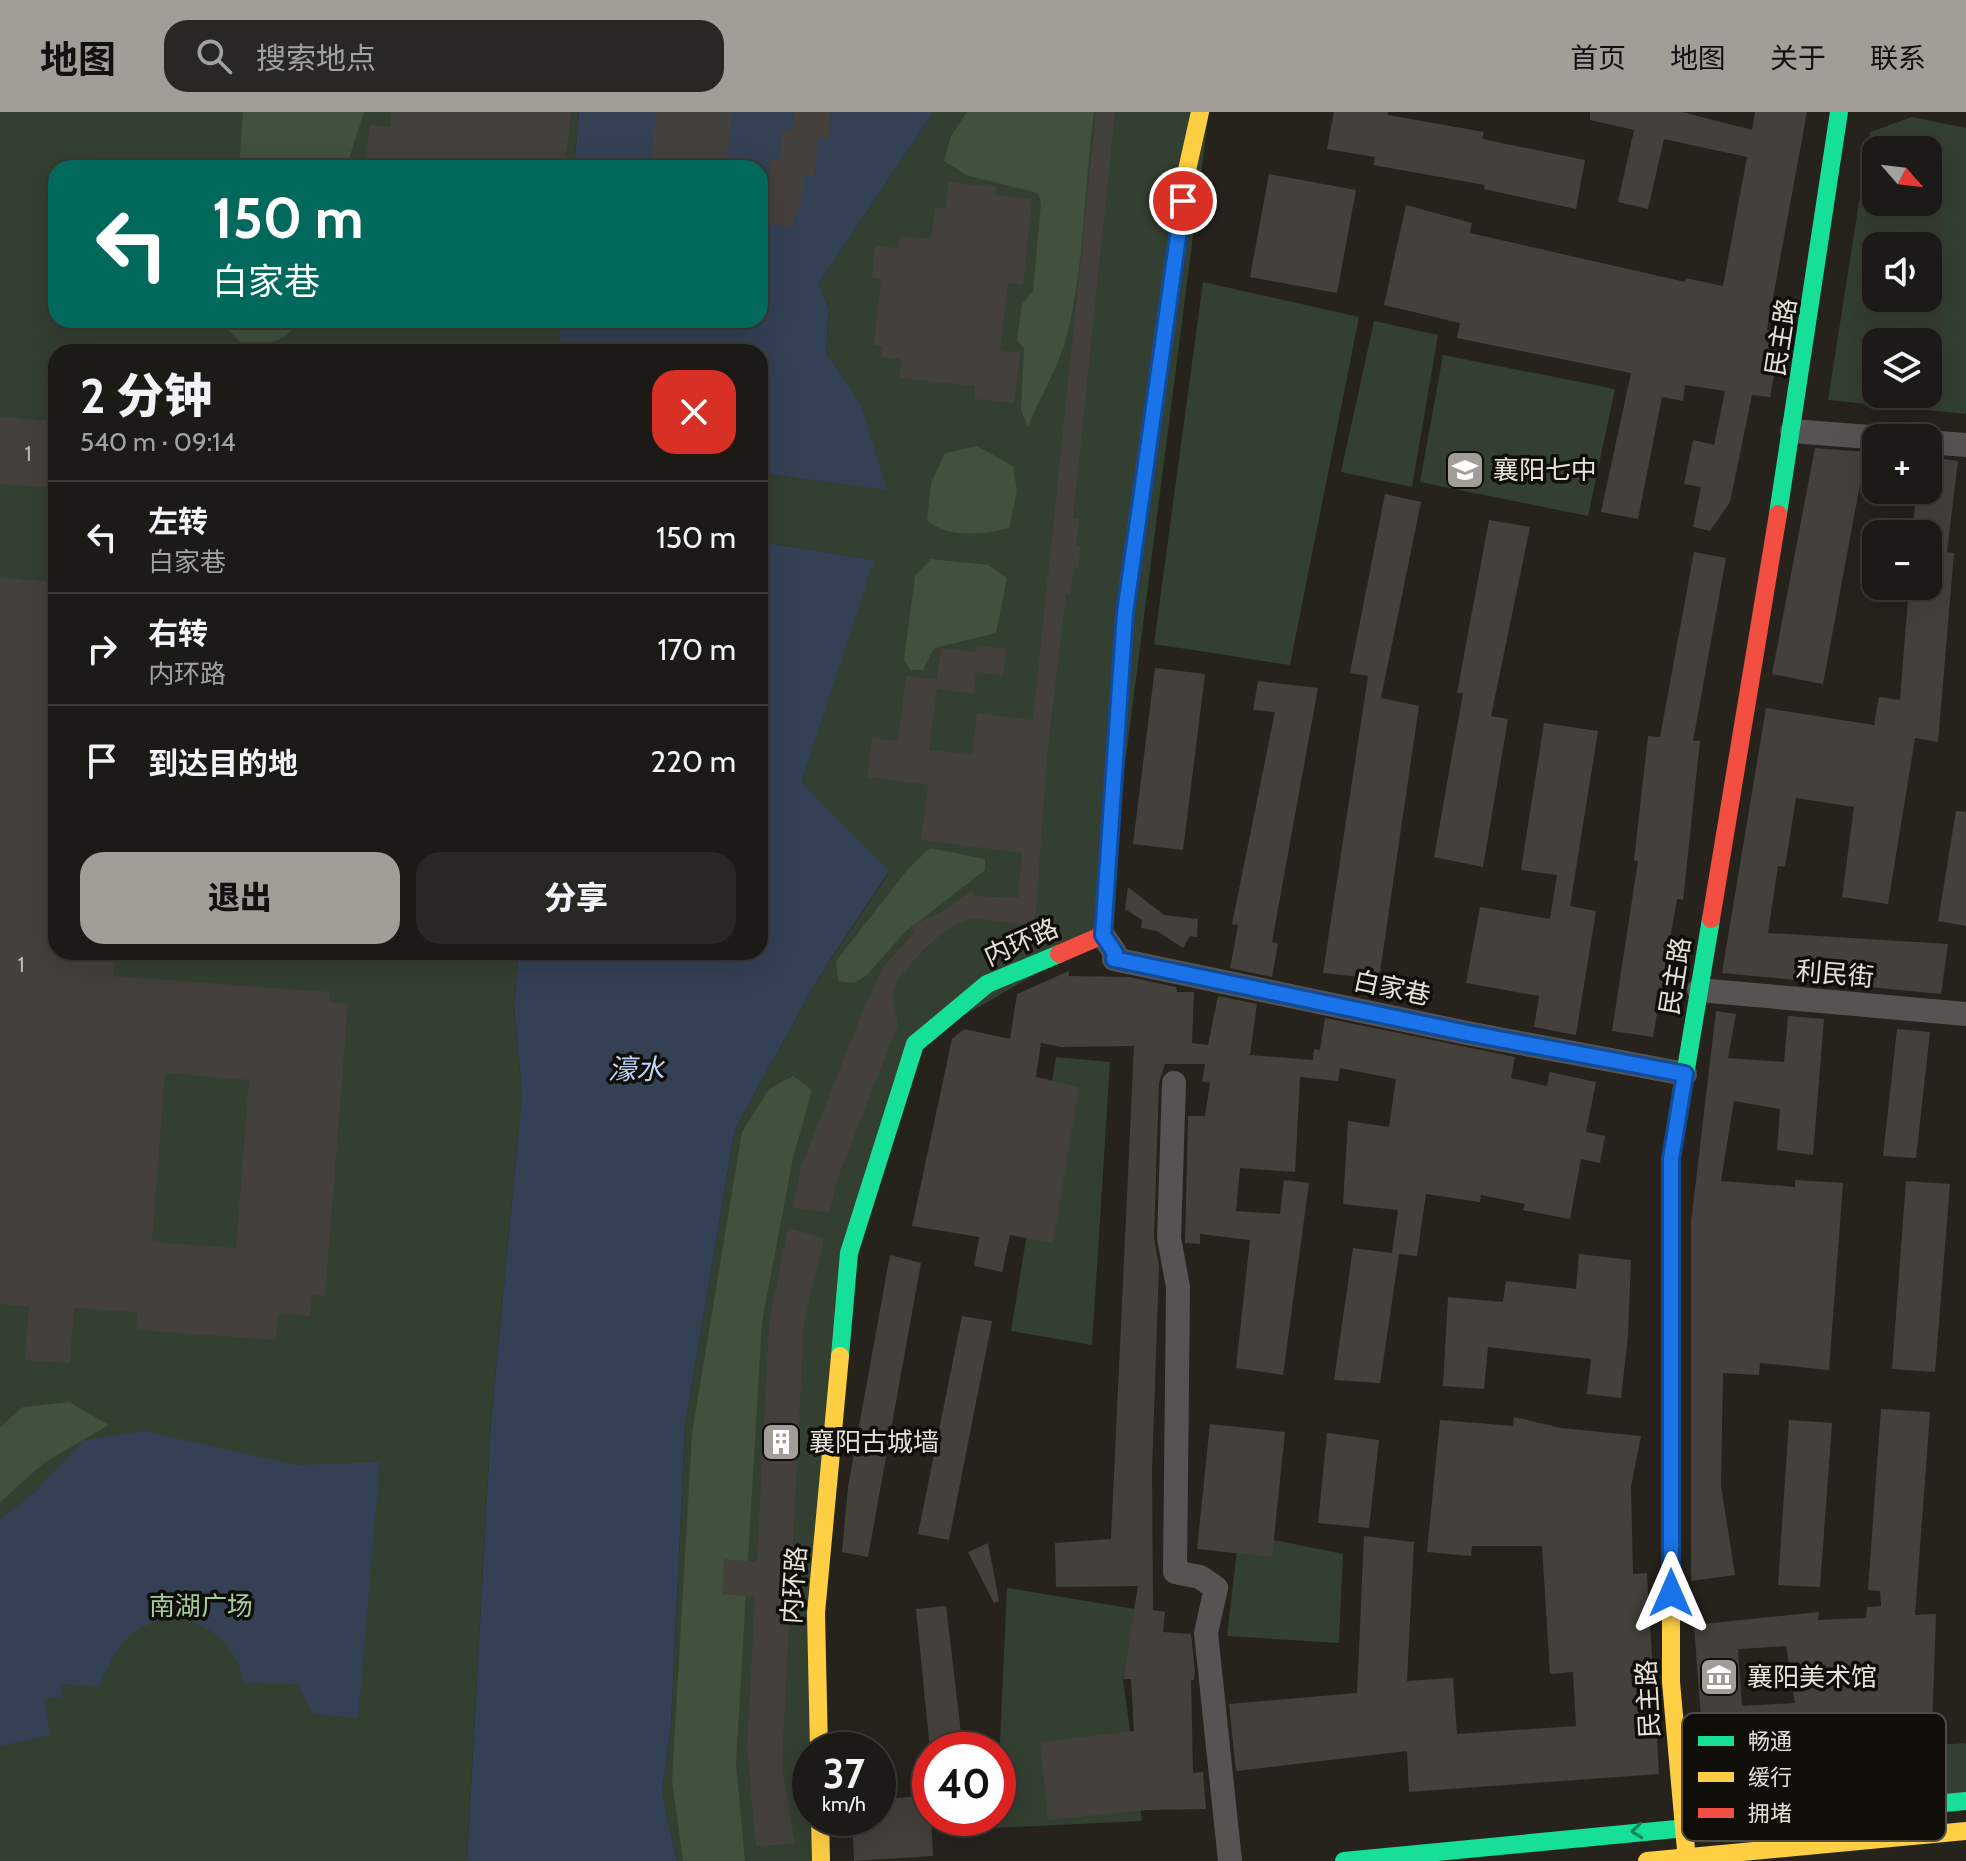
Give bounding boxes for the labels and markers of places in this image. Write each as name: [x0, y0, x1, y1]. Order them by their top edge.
pin: [1149, 167, 1217, 235]
school or university icon: 襄阳七中: [1444, 449, 1486, 491]
place label: 襄阳七中: [1493, 454, 1597, 486]
building icon: 襄阳古城墙: [760, 1421, 802, 1463]
place label: 襄阳古城墙: [809, 1426, 939, 1458]
museum icon: 襄阳美术馆: [1698, 1656, 1740, 1698]
place label: 襄阳美术馆: [1747, 1661, 1877, 1693]

